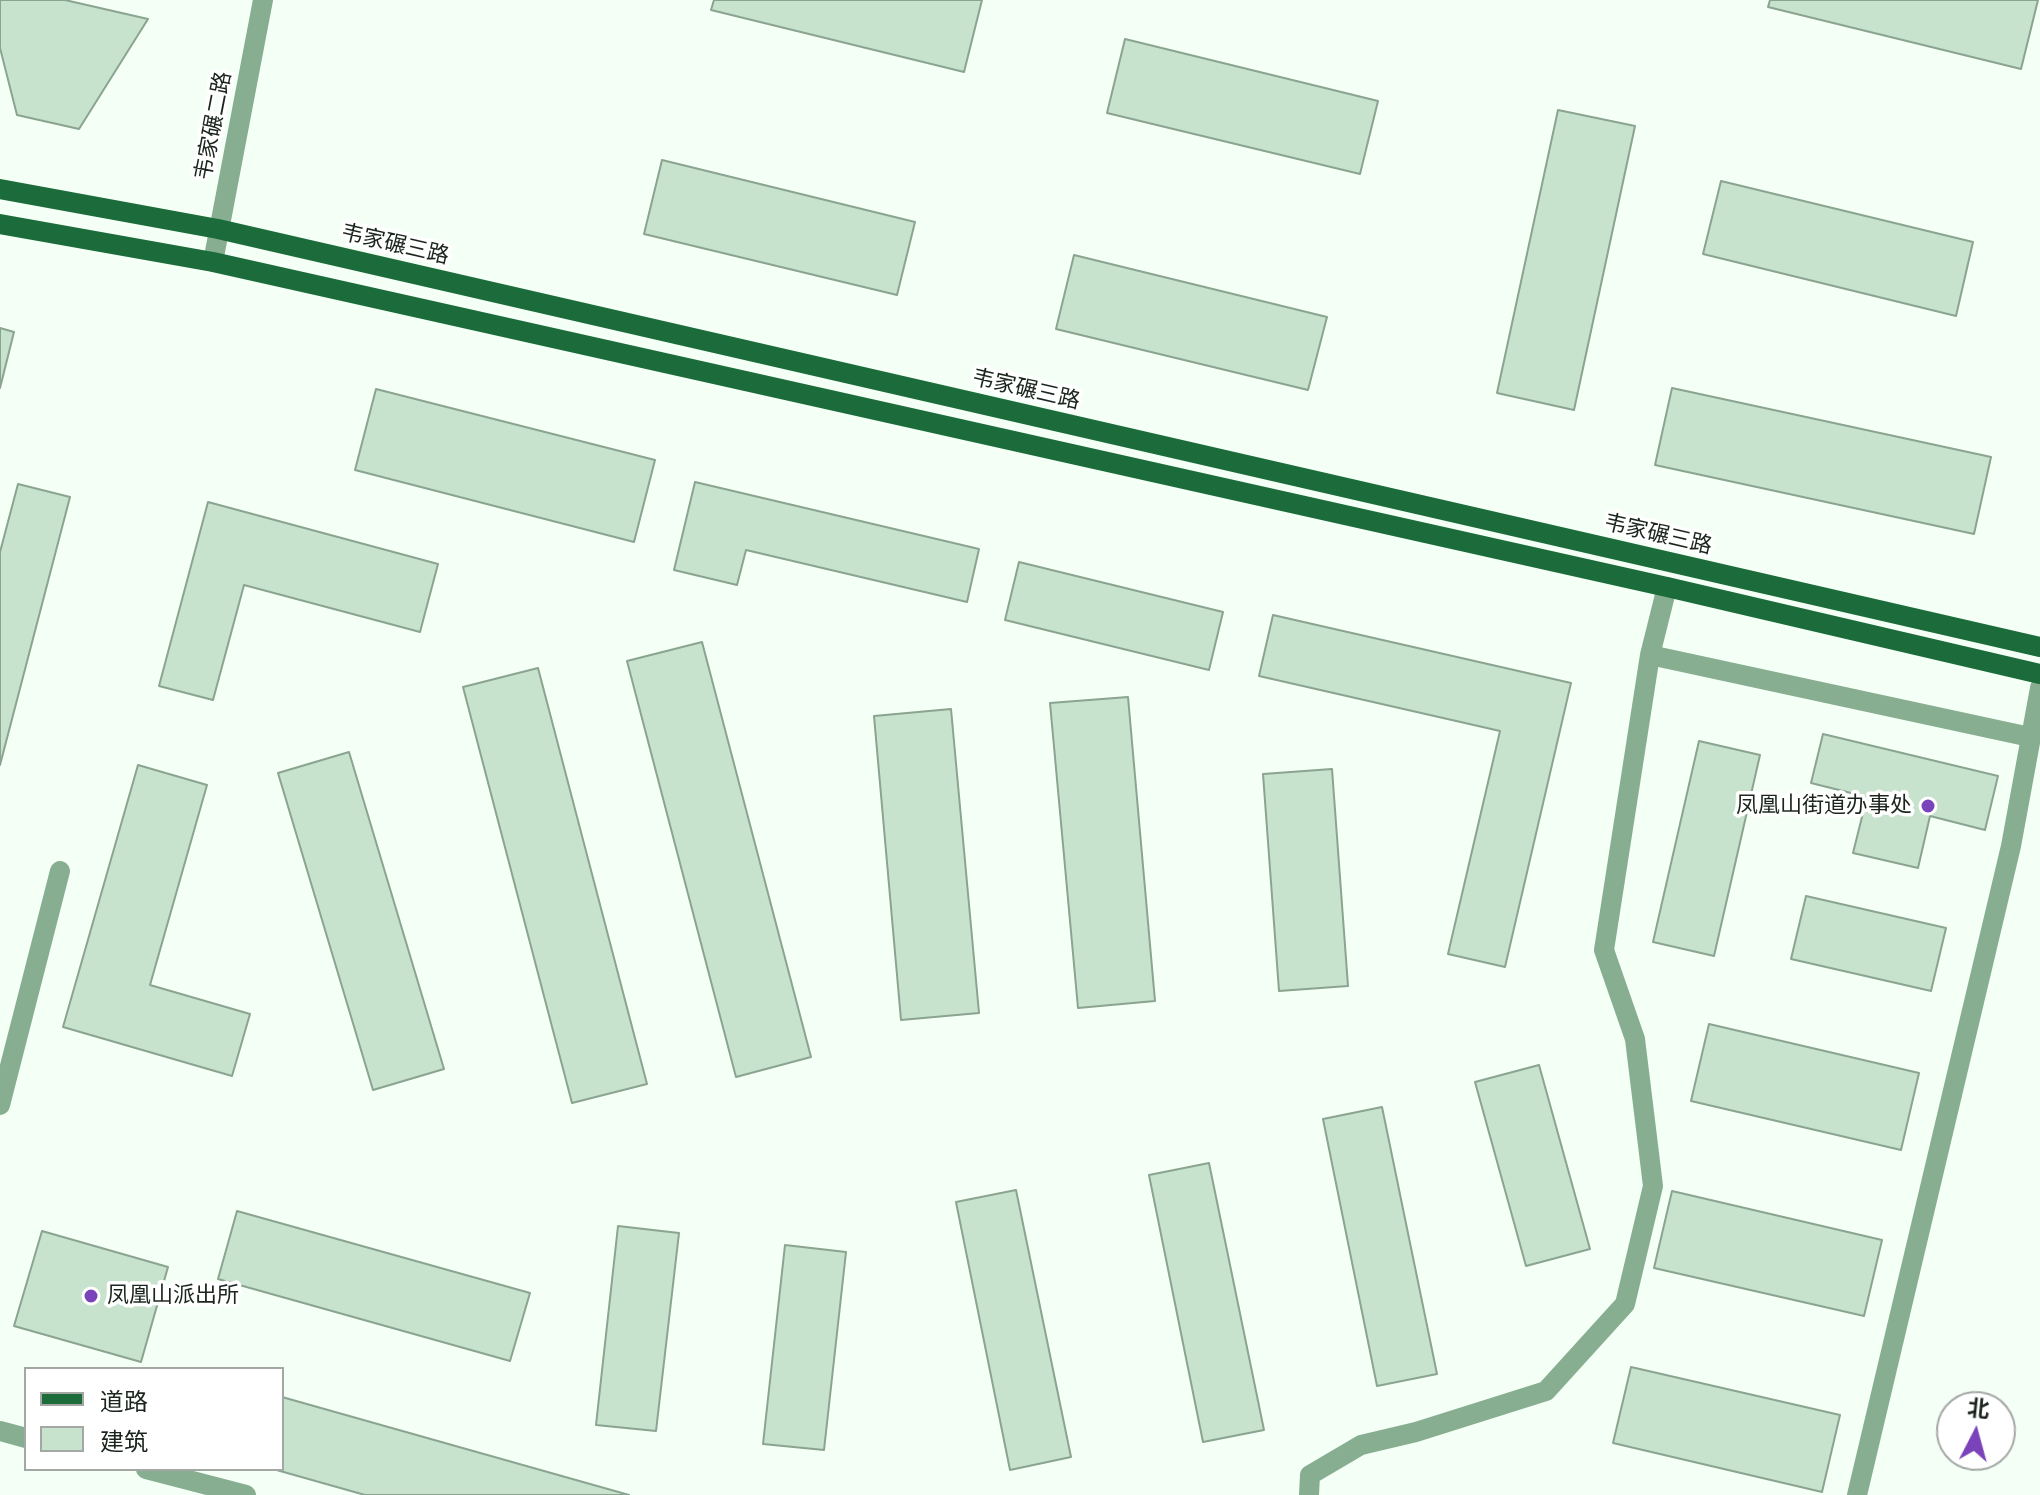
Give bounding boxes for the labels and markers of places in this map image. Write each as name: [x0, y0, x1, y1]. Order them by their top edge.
place label: 凤凰山街道办事处: [1736, 793, 1912, 819]
marker: 凤凰山街道办事处: [1919, 797, 1937, 815]
place label: 凤凰山派出所: [107, 1283, 239, 1309]
marker: 凤凰山派出所: [82, 1287, 100, 1305]

